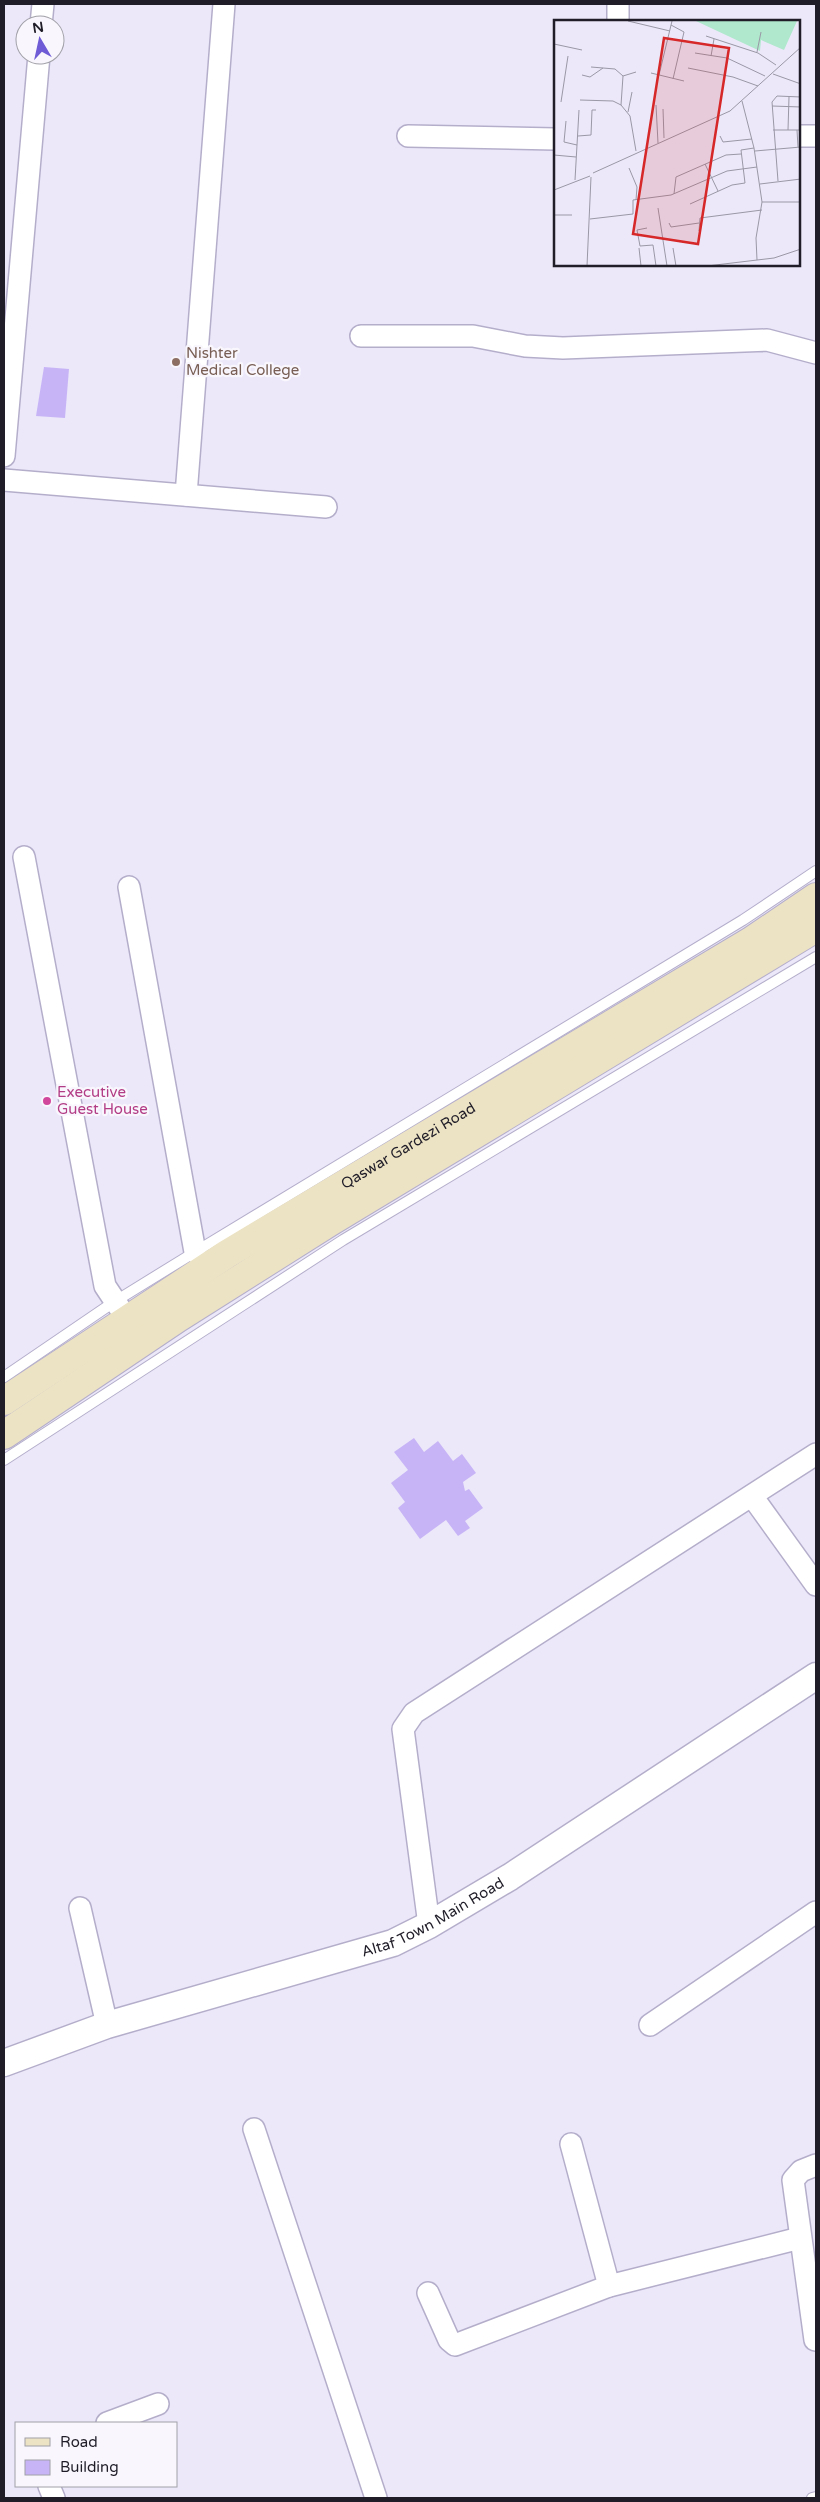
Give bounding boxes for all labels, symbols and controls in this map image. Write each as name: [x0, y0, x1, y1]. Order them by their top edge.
north arrow: [15, 15, 65, 65]
text: N: [31, 18, 45, 37]
inset map: [554, 20, 800, 266]
place label: Nishter Medical College: [186, 344, 299, 379]
marker: Nishter Medical College: [170, 356, 182, 368]
place label: Executive Guest House: [57, 1083, 148, 1118]
marker: Executive Guest House: [41, 1095, 53, 1107]
street label: Qaswar Gardezi Road: [337, 1099, 479, 1193]
street label: Altaf Town Main Road: [359, 1874, 507, 1961]
legend: [15, 2422, 178, 2487]
text: Road: [60, 2433, 98, 2451]
text: Building: [60, 2458, 119, 2476]

